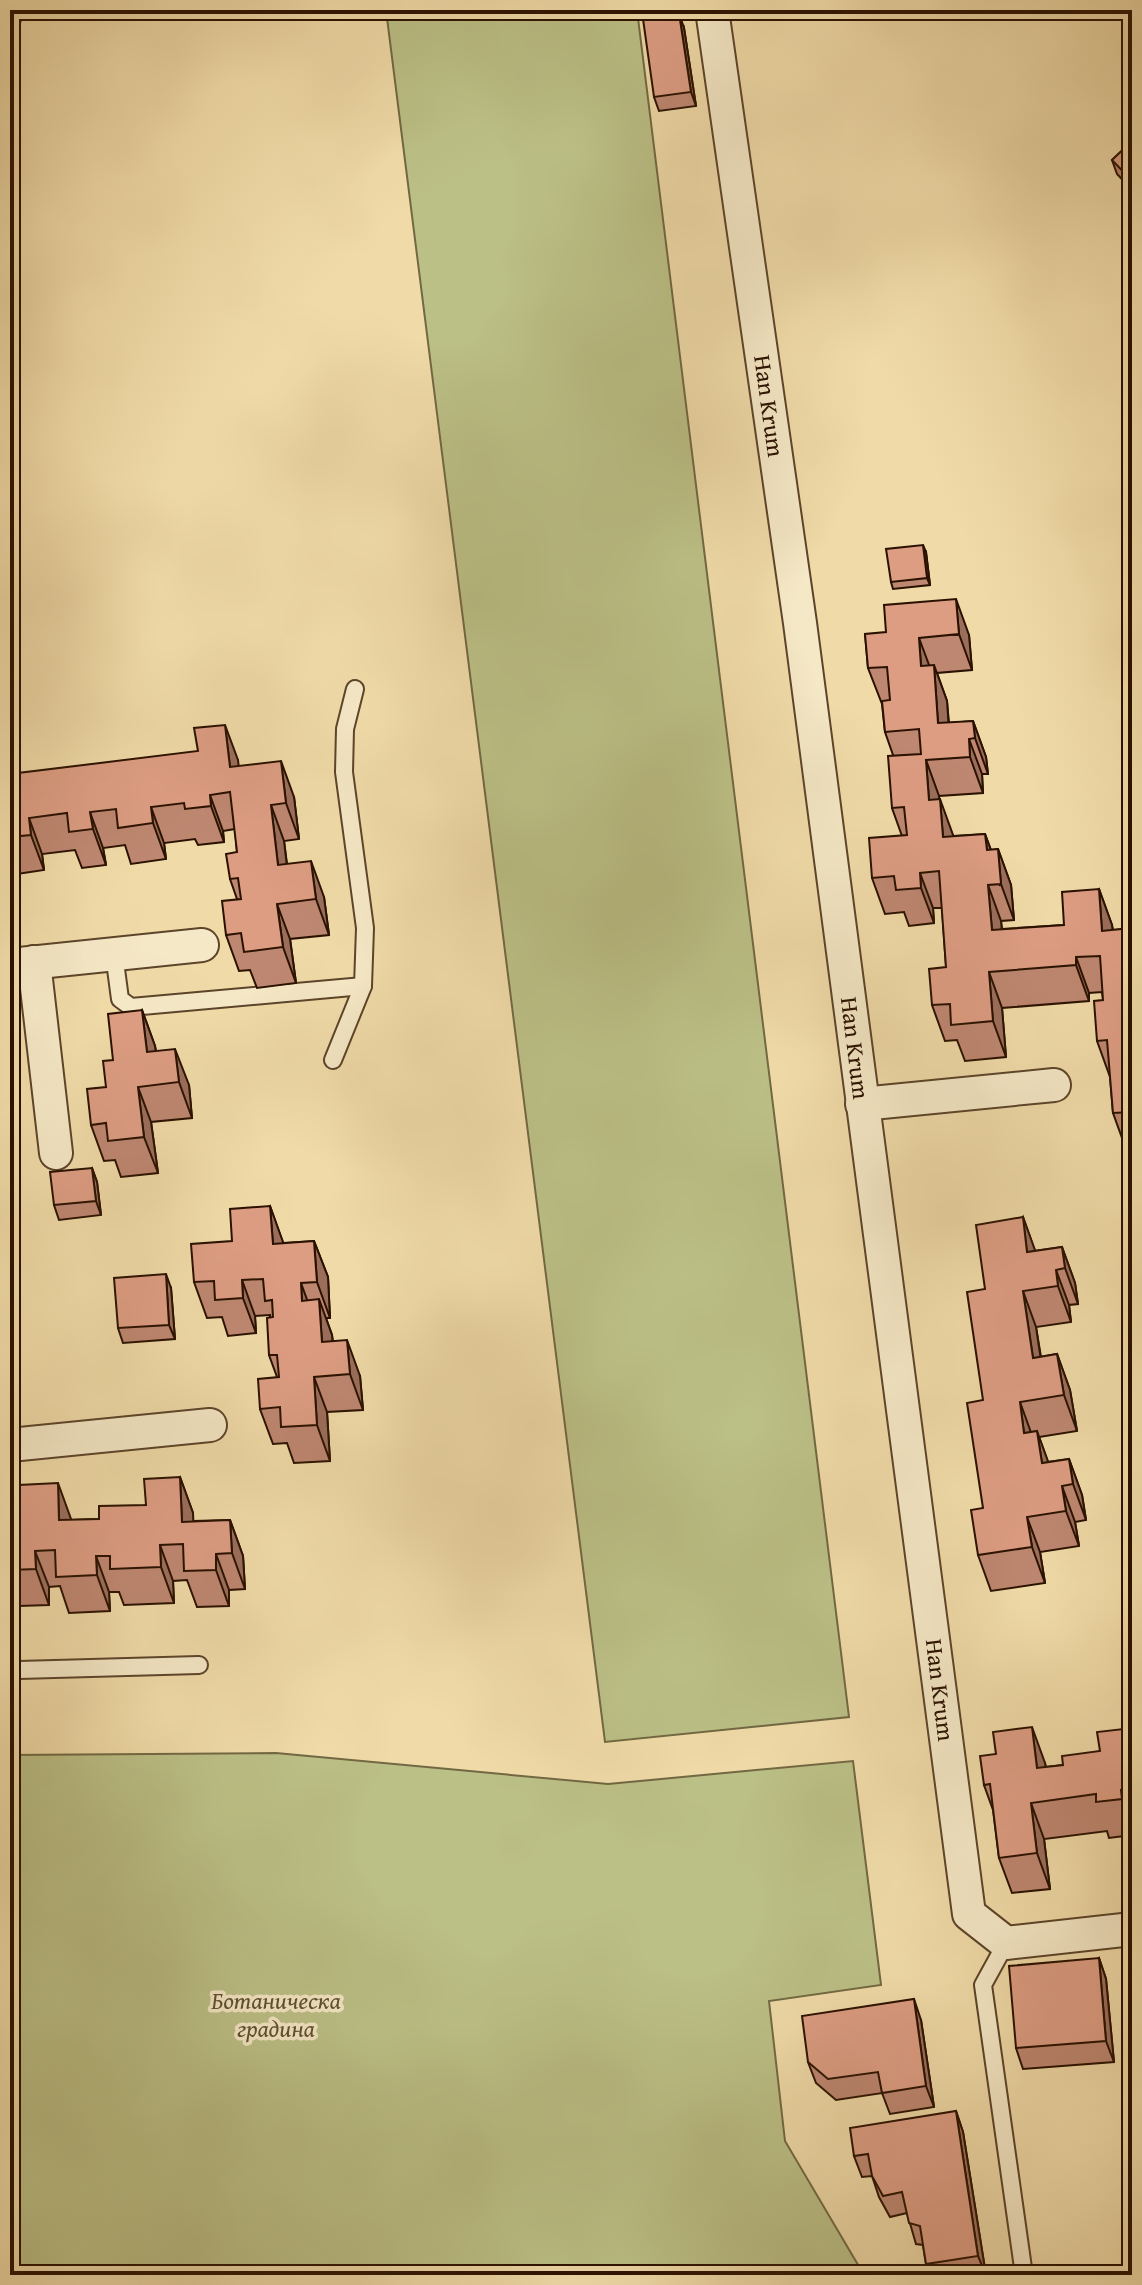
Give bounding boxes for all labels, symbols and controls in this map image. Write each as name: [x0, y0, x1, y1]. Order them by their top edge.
street label: Han Krum: [745, 353, 794, 460]
street label: Han Krum: [832, 995, 879, 1101]
street label: Han Krum: [917, 1637, 964, 1743]
park label: Ботаническа градина: [211, 1983, 341, 2046]

